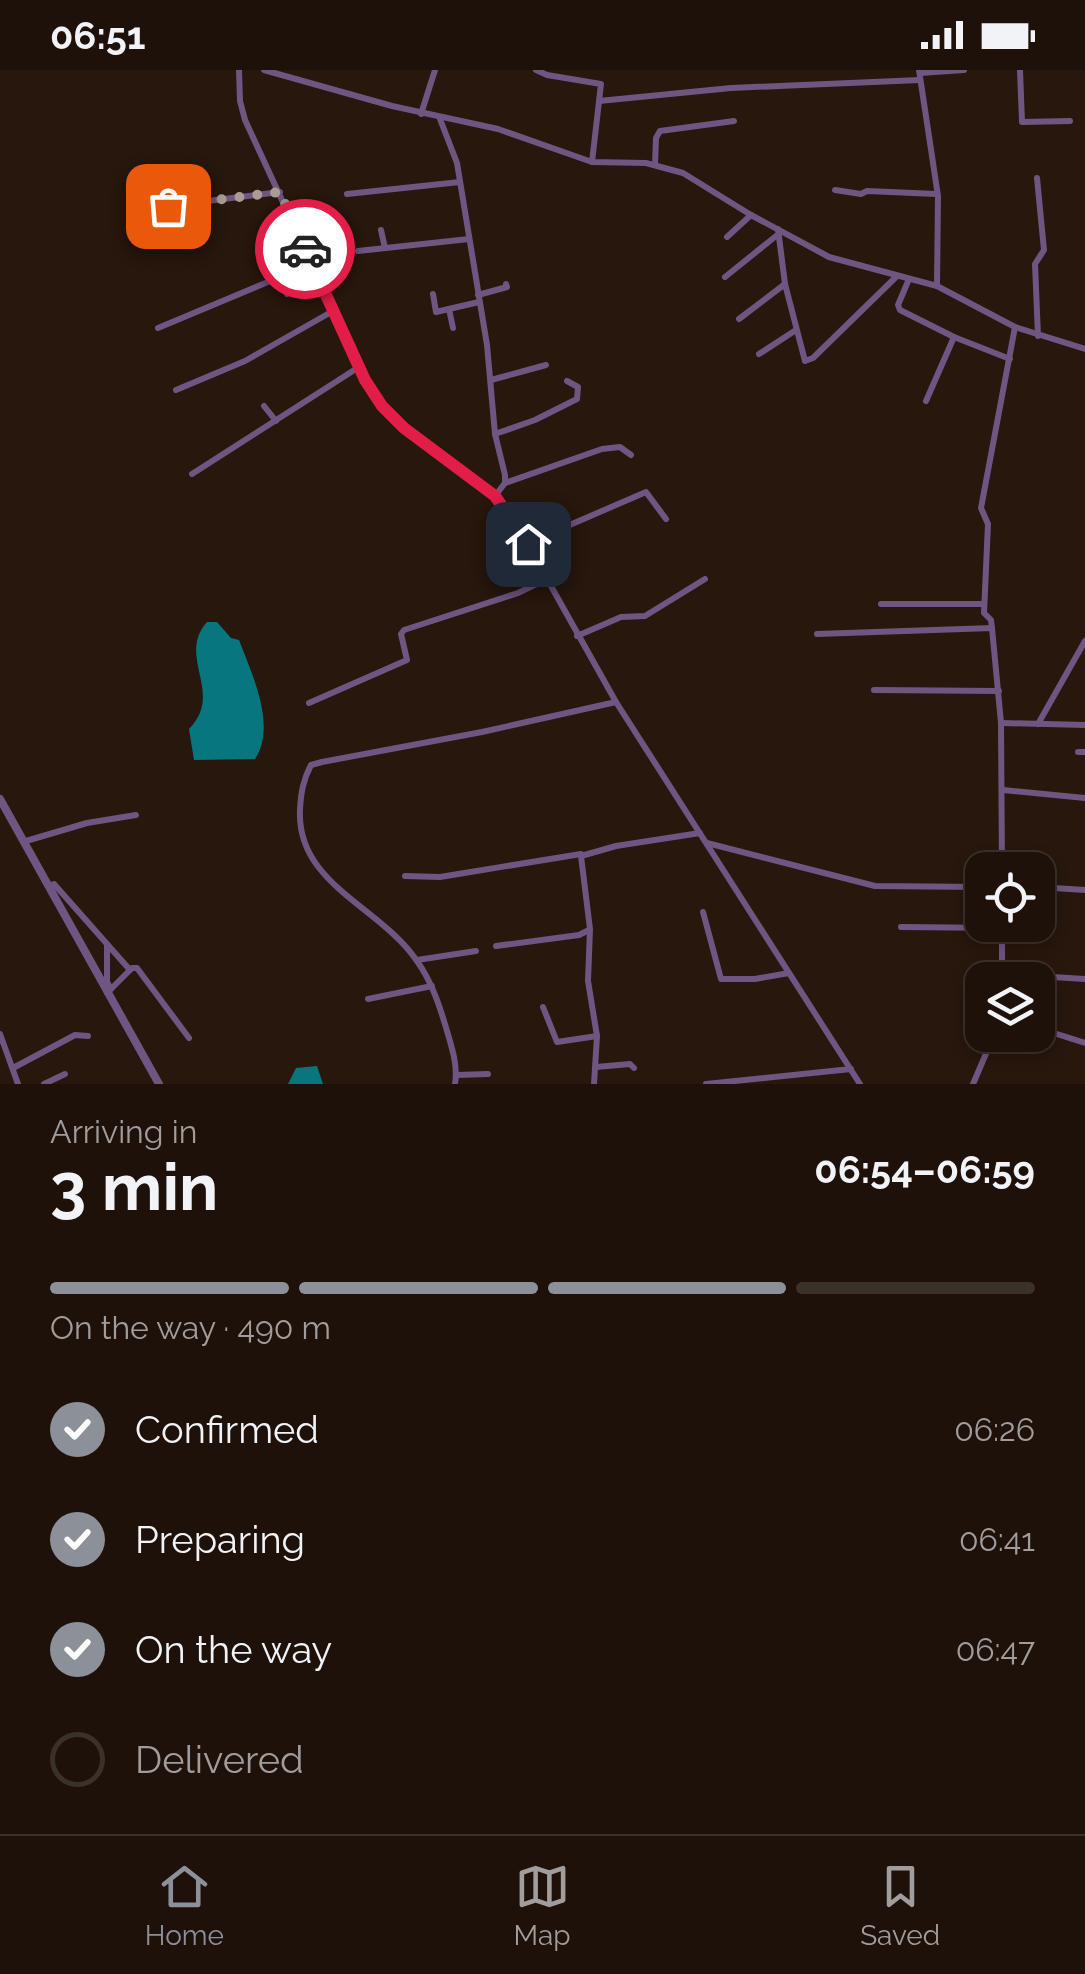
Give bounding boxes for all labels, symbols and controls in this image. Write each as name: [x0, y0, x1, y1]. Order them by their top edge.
text: 06:51: [50, 13, 146, 58]
pin: [126, 164, 211, 249]
icon: bag: [141, 179, 196, 234]
courier: [255, 199, 355, 299]
icon: car: [278, 222, 333, 277]
pin: [486, 502, 571, 587]
icon: home: [501, 517, 556, 572]
map controls: [965, 852, 1055, 1052]
button: locate: [965, 852, 1055, 942]
button: layers: [965, 962, 1055, 1052]
text: Arriving in: [50, 1113, 197, 1150]
text: 06:54–06:59: [814, 1147, 1035, 1192]
text: 3 min: [50, 1149, 218, 1225]
text: On the way · 490 m: [50, 1309, 331, 1346]
icon: check: [50, 1402, 105, 1457]
text: Confirmed: [135, 1407, 319, 1452]
text: 06:26: [954, 1411, 1035, 1448]
icon: check: [50, 1512, 105, 1567]
text: Preparing: [135, 1517, 305, 1562]
text: 06:41: [959, 1521, 1035, 1558]
icon: check: [50, 1622, 105, 1677]
text: On the way: [135, 1627, 332, 1672]
text: 06:47: [956, 1631, 1035, 1668]
text: Delivered: [135, 1737, 304, 1782]
tab: Home: [145, 1859, 224, 1952]
tab: Map: [514, 1859, 571, 1952]
tab: Saved: [860, 1859, 940, 1952]

